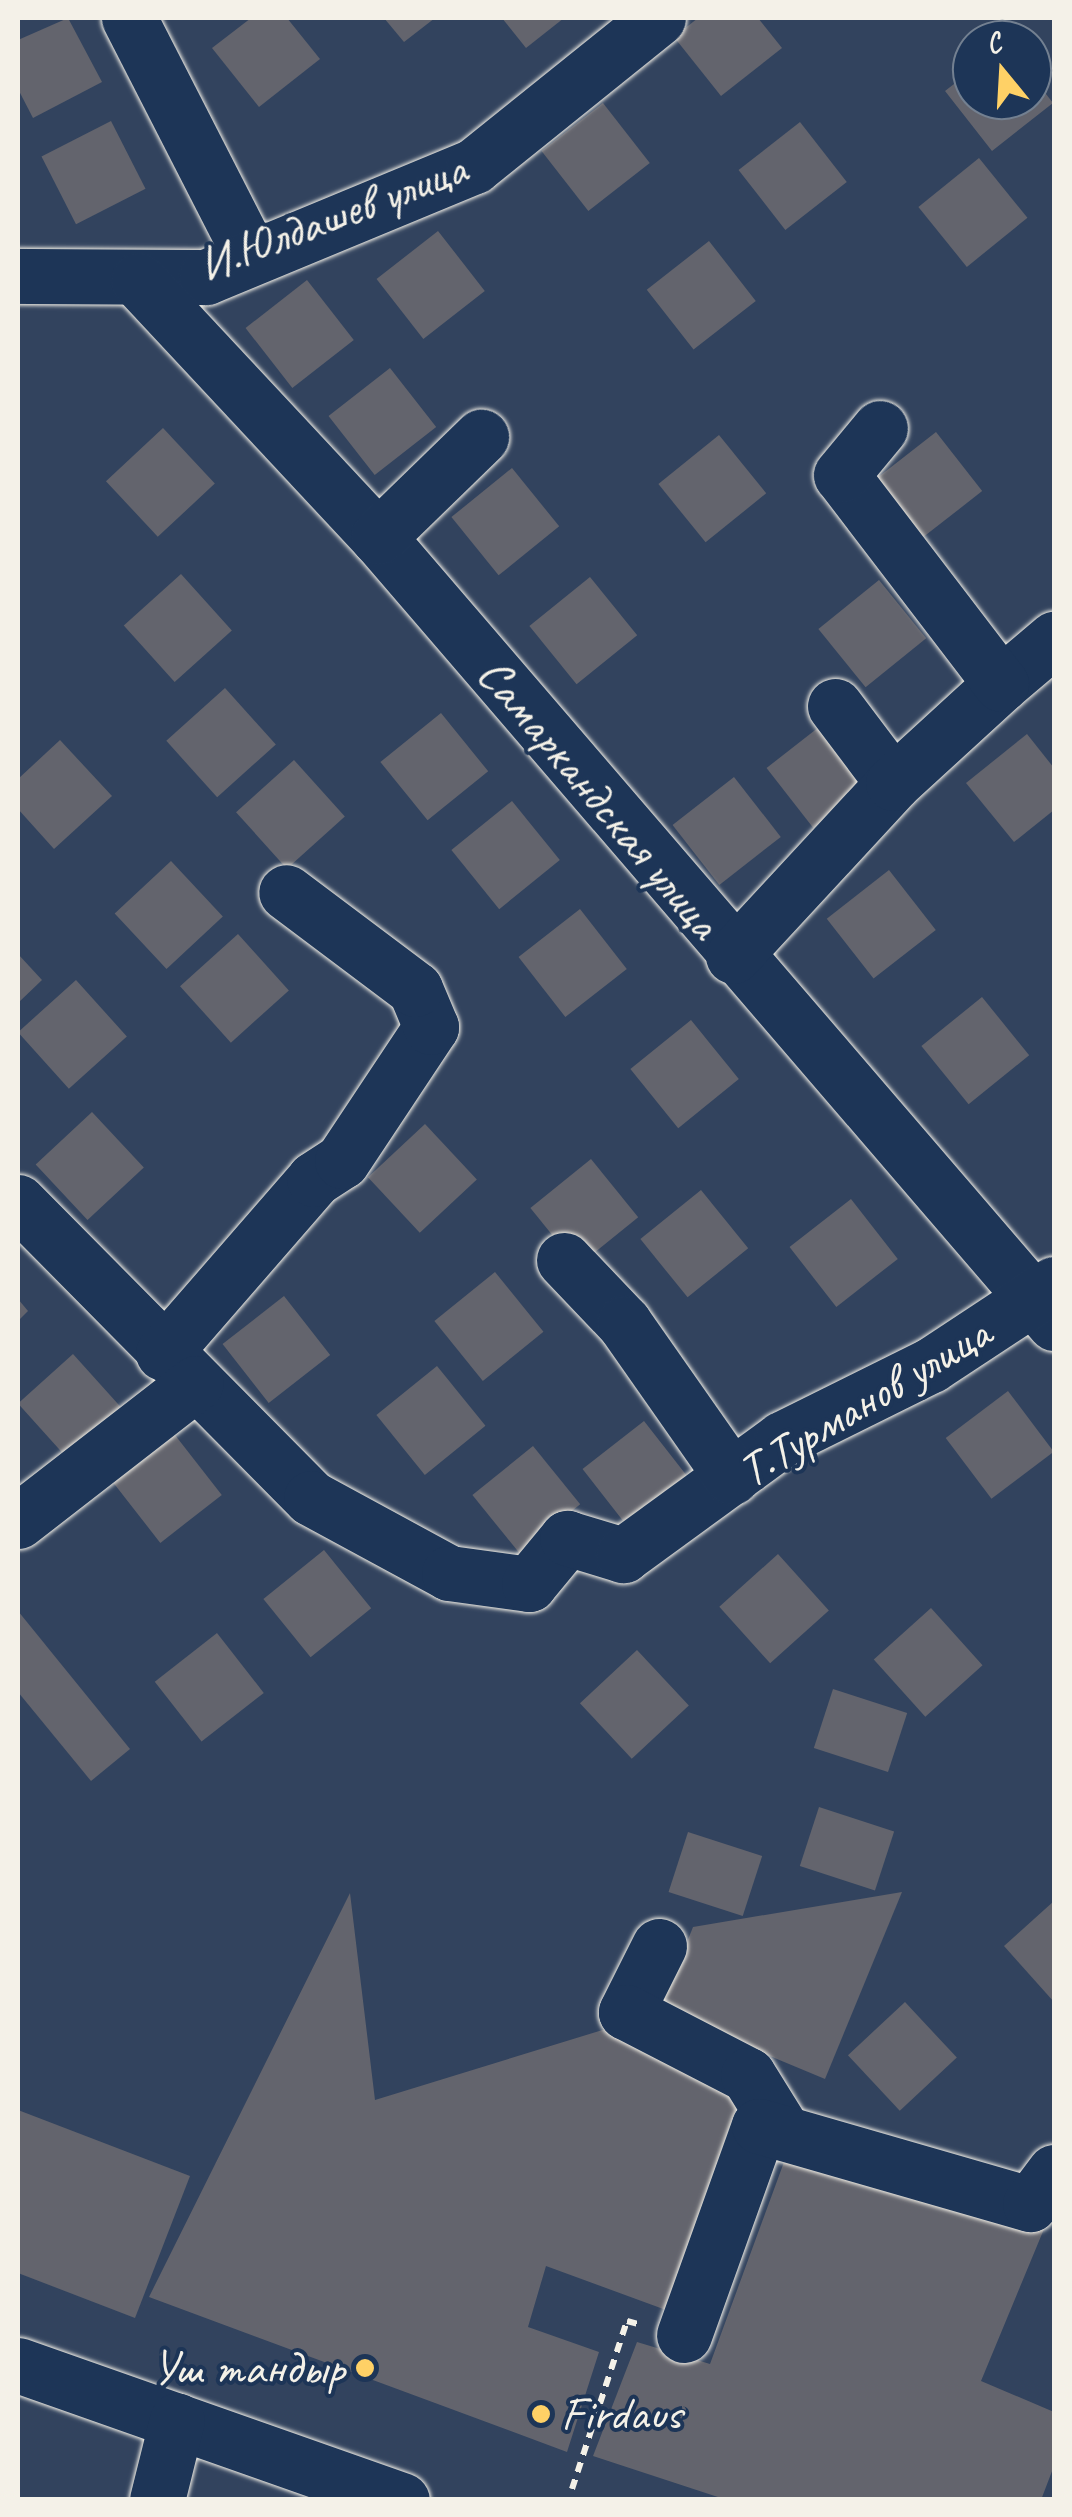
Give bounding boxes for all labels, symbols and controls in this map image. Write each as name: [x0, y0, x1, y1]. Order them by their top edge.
north arrow: [952, 20, 1052, 120]
text: С: [981, 24, 1005, 62]
street label: И.Юлдашев улица: [187, 139, 477, 295]
street label: Самаркандская улица: [463, 644, 735, 952]
street label: Т.Турманов улица: [727, 1304, 1001, 1500]
place label: Уш тандыр: [158, 2339, 345, 2397]
marker: Уш тандыр: [354, 2357, 376, 2379]
place label: Firdaus: [561, 2385, 682, 2443]
marker: Firdaus: [530, 2403, 552, 2425]

